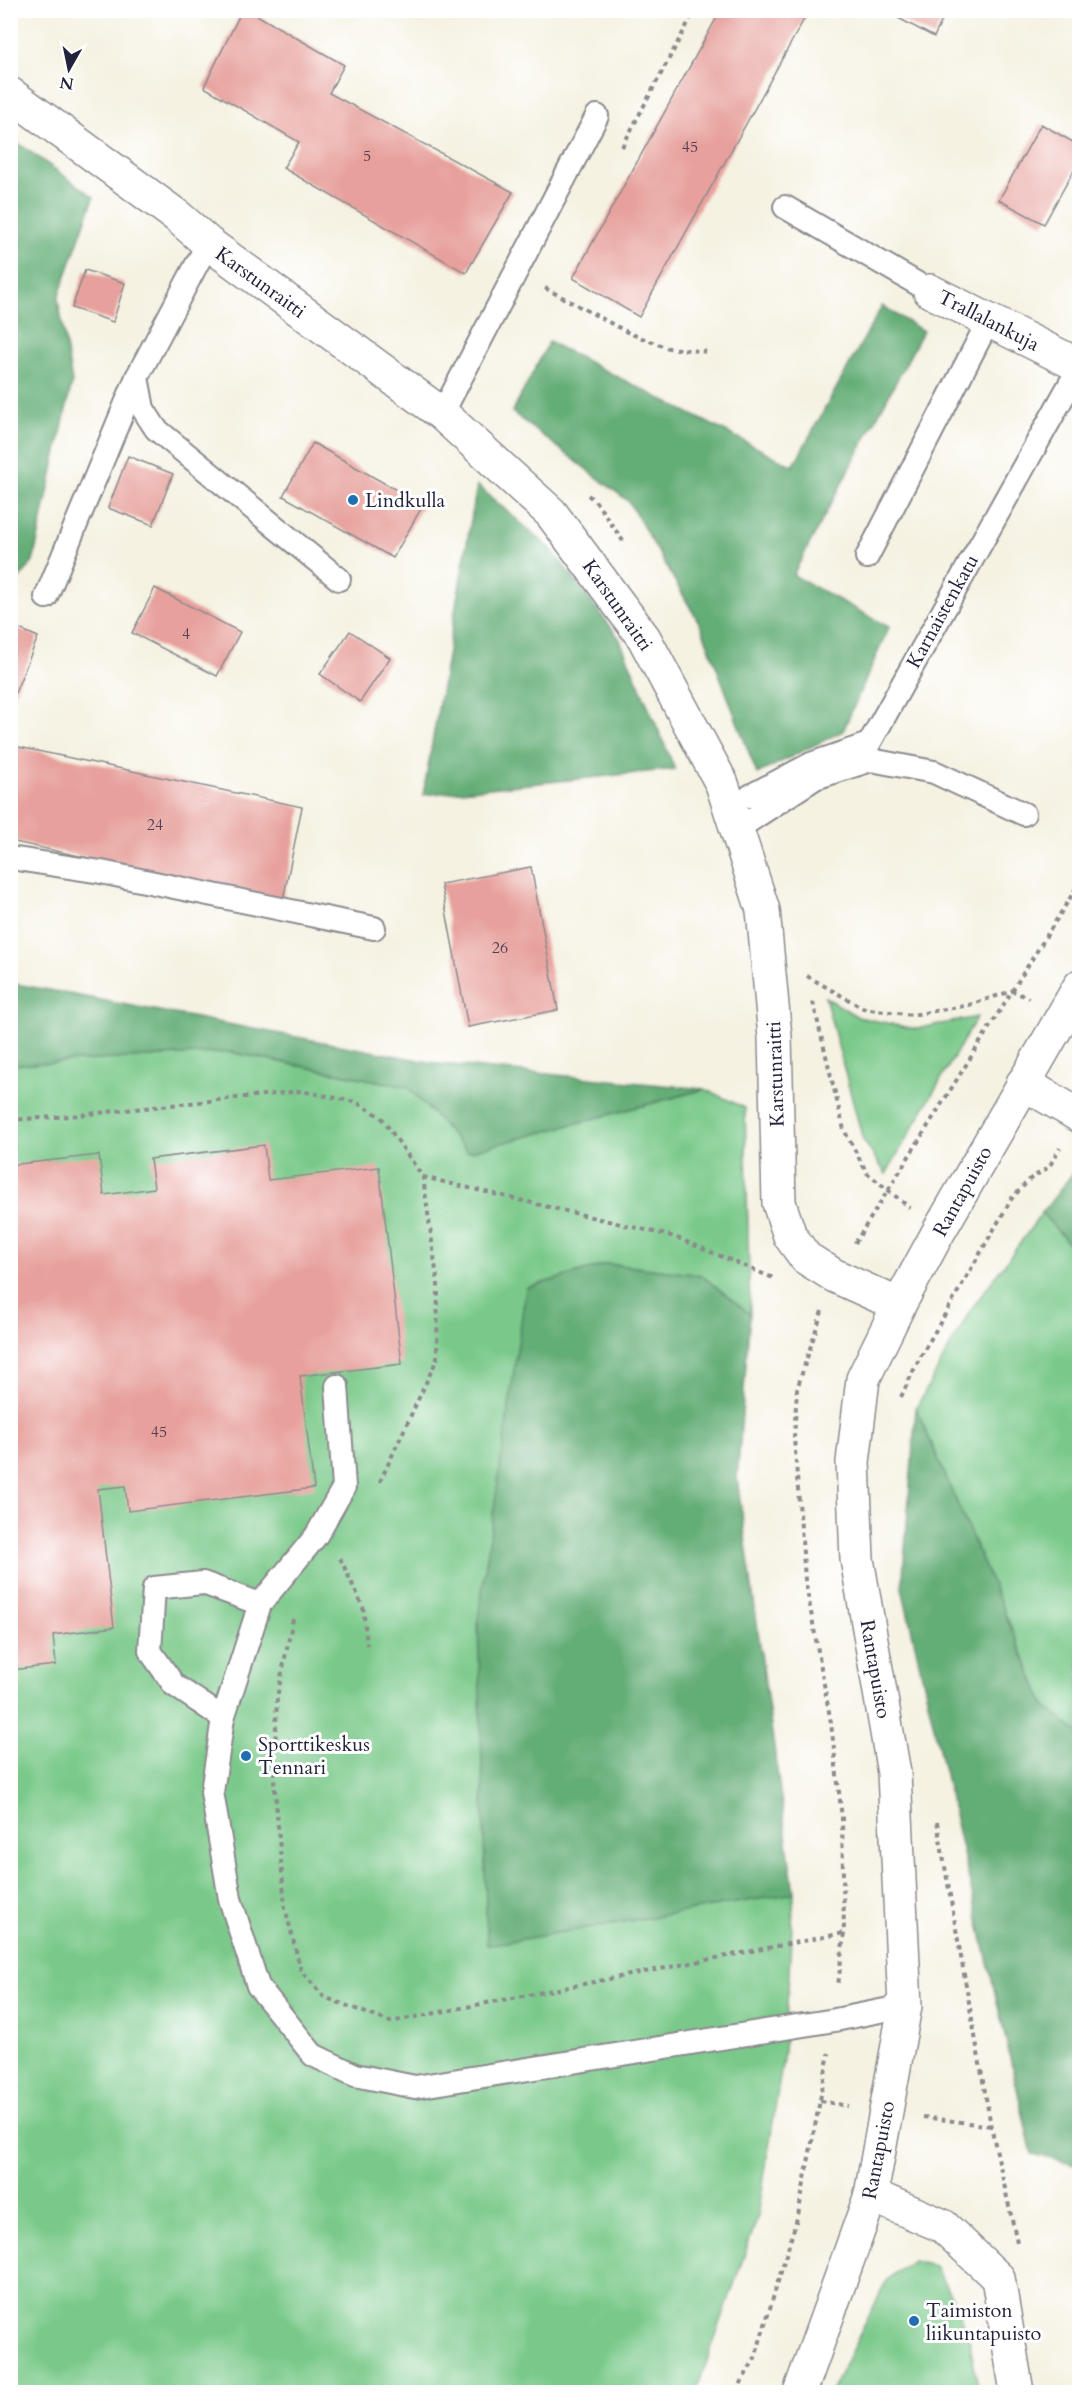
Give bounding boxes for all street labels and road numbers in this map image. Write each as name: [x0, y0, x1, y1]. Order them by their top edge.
street label: Karstunraitti: [210, 240, 312, 325]
street label: Trallalankuja: [933, 283, 1044, 358]
street label: Karnaistenkatu: [900, 549, 985, 673]
street label: Karstunraitti: [576, 554, 659, 657]
street label: Karstunraitti: [760, 1020, 791, 1127]
street label: Rantapuisto: [926, 1141, 999, 1241]
street label: Rantapuisto: [854, 1618, 898, 1721]
street label: Rantapuisto: [856, 2098, 901, 2202]

